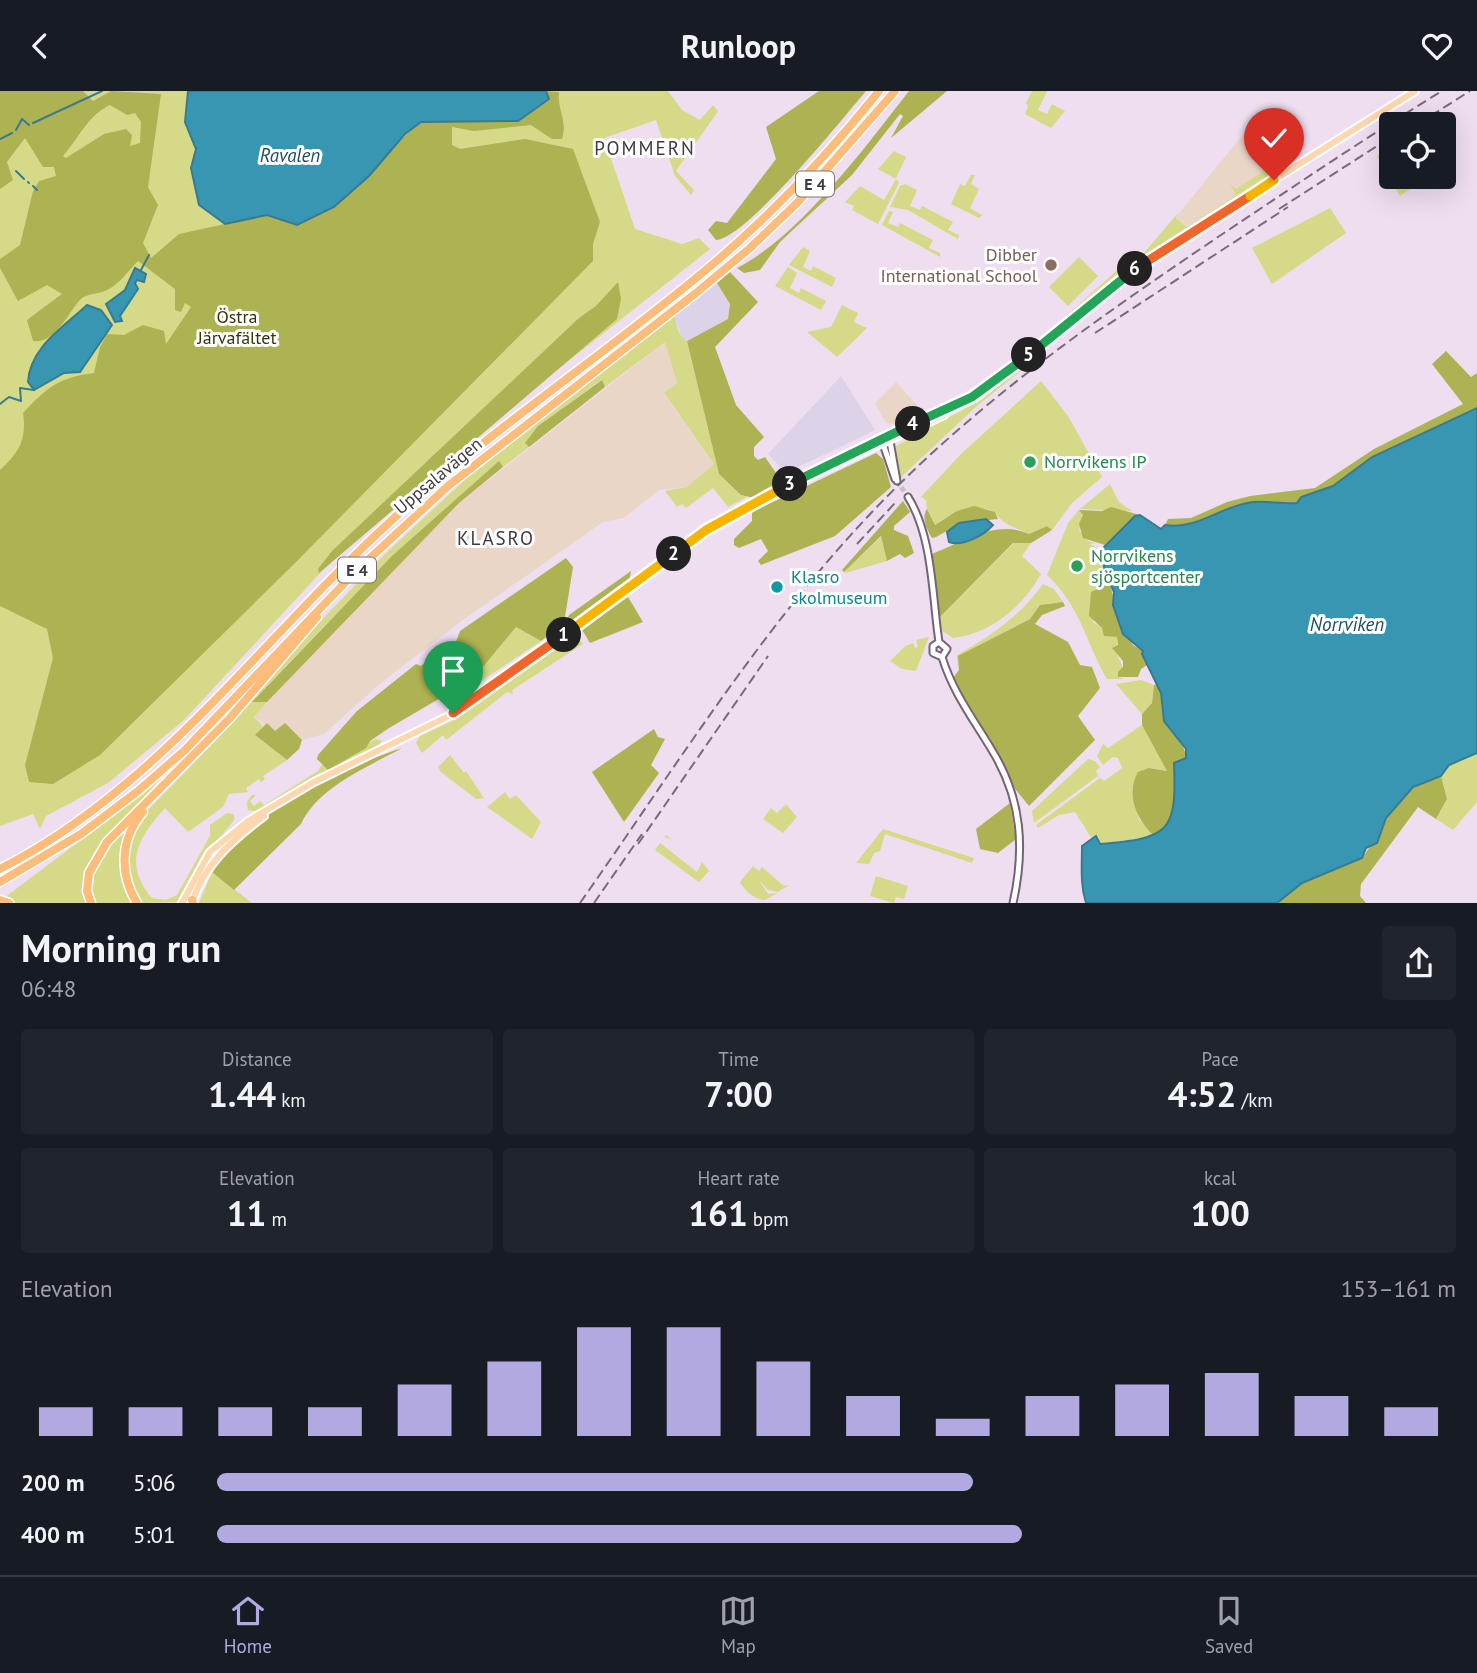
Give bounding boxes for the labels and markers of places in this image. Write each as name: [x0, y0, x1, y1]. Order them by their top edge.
pin: [1244, 108, 1304, 180]
place label: Dibber International School: [880, 243, 1038, 287]
pin: 6: [1118, 251, 1152, 287]
marker: Dibber International School: [1043, 257, 1059, 273]
pin: 5: [1012, 337, 1046, 373]
pin: 4: [895, 407, 930, 441]
place label: Norrvikens IP: [1044, 450, 1147, 473]
marker: Norrvikens IP: [1022, 454, 1038, 470]
pin: 3: [772, 467, 808, 501]
pin: 2: [656, 537, 692, 571]
place label: Norrvikens sjösportcenter: [1091, 544, 1200, 588]
marker: Norrvikens sjösportcenter: [1069, 558, 1085, 574]
place label: Klasro skolmuseum: [791, 565, 887, 609]
marker: Klasro skolmuseum: [769, 579, 785, 595]
pin: 1: [546, 617, 582, 653]
pin: [423, 641, 483, 713]

